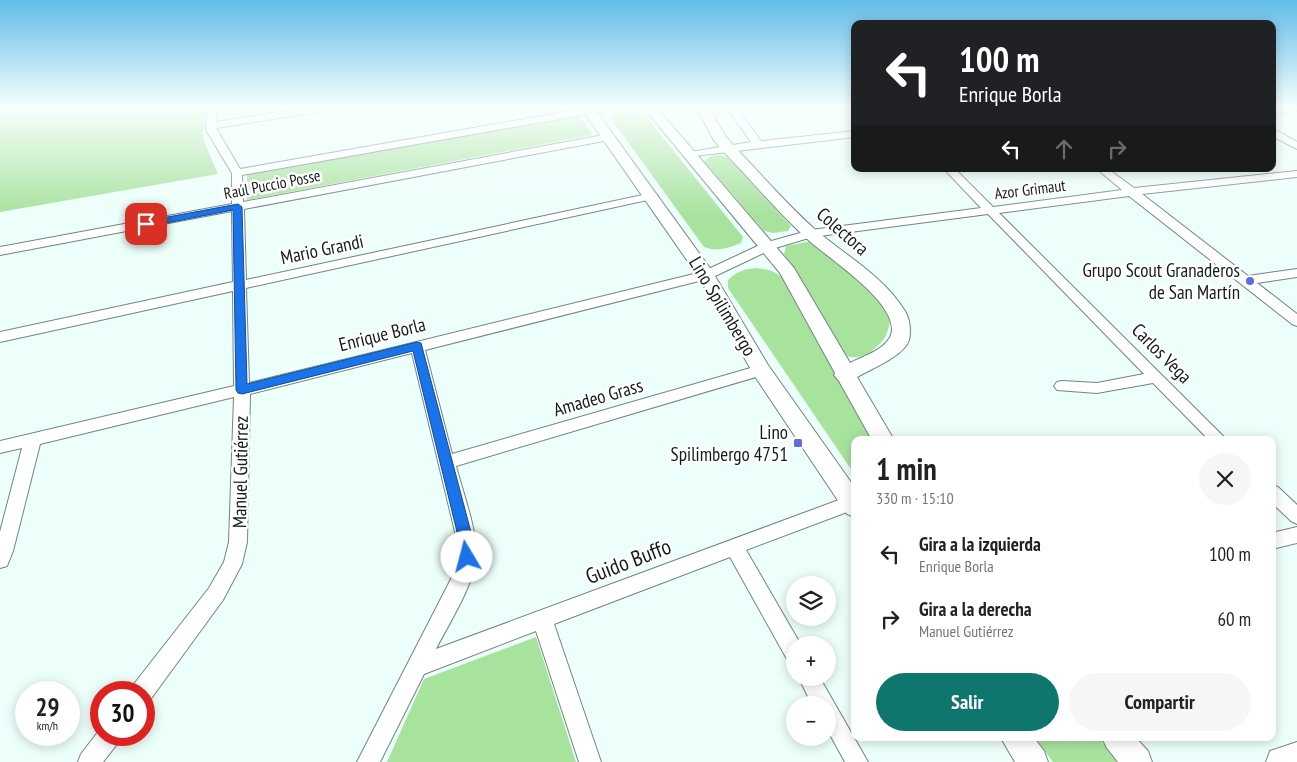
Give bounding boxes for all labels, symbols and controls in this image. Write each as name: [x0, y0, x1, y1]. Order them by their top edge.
text: 100 m: [959, 36, 1040, 82]
icon: left: [876, 40, 941, 105]
text: Enrique Borla: [959, 80, 1062, 108]
icon: left: [997, 135, 1025, 163]
icon: ahead: [1050, 135, 1078, 163]
icon: right: [1103, 135, 1131, 163]
street label: Raúl Puccio Posse: [222, 165, 322, 203]
street label: Azor Grimaut: [993, 175, 1067, 203]
street label: Colectora: [812, 202, 874, 260]
pin: [125, 203, 167, 245]
icon: arrive: [132, 210, 160, 238]
street label: Mario Grandi: [278, 229, 366, 269]
street label: Lino Spilimbergo: [684, 252, 762, 360]
place label: Grupo Scout Granaderos de San Martín: [1082, 258, 1240, 304]
marker: Grupo Scout Granaderos de San Martín: [1244, 275, 1256, 287]
street label: Enrique Borla: [336, 312, 428, 356]
street label: Carlos Vega: [1127, 318, 1197, 388]
street label: Amadeo Grass: [550, 373, 646, 421]
street label: Manuel Gutiérrez: [227, 415, 253, 528]
place label: Lino Spilimbergo 4751: [671, 420, 788, 466]
marker: Lino Spilimbergo 4751: [792, 437, 804, 449]
text: 1 min: [876, 449, 937, 488]
button: close: [1199, 453, 1251, 505]
text: 330 m · 15:10: [876, 488, 954, 508]
position arrow: [440, 530, 492, 582]
street label: Guido Buffo: [581, 532, 675, 590]
text: Gira a la izquierda: [919, 532, 1041, 556]
icon: left: [876, 540, 904, 568]
text: 100 m: [1209, 542, 1251, 566]
text: Enrique Borla: [919, 556, 994, 576]
map controls: [786, 576, 836, 746]
button: layers: [786, 576, 836, 626]
text: Gira a la derecha: [919, 597, 1032, 621]
icon: right: [876, 605, 904, 633]
text: 60 m: [1218, 607, 1251, 631]
text: Manuel Gutiérrez: [919, 621, 1014, 641]
button: +: [786, 636, 836, 686]
button: Salir: [876, 673, 1059, 731]
button: Compartir: [1069, 673, 1251, 731]
speed limit sign: 30: [90, 681, 155, 746]
text: 29: [36, 691, 59, 723]
button: −: [786, 696, 836, 746]
text: km/h: [37, 718, 58, 733]

